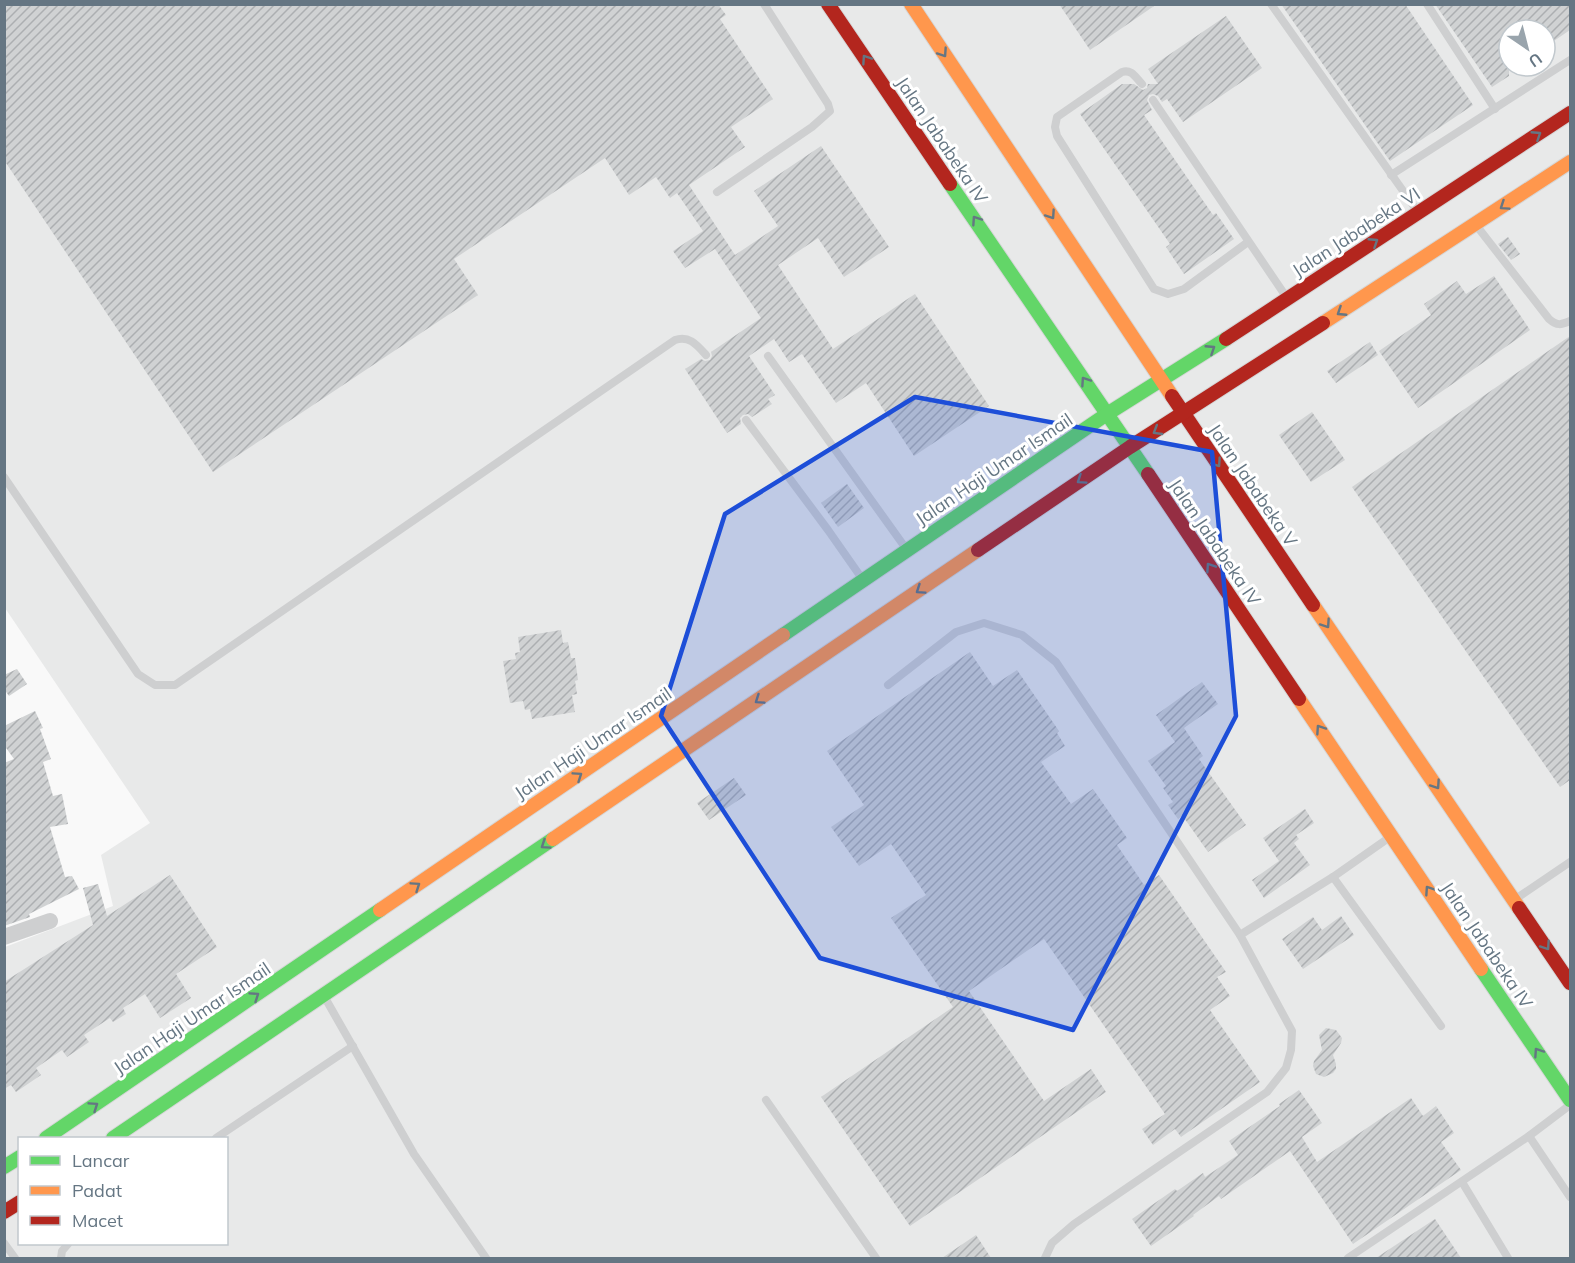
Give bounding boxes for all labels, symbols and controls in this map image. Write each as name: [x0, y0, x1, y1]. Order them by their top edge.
north arrow: [1497, 18, 1557, 78]
one-way arrow: [936, 46, 947, 57]
text: U: [1525, 49, 1546, 72]
one-way arrow: [862, 55, 873, 66]
street label: Jalan Jababeka IV: [891, 72, 993, 208]
one-way arrow: [1530, 131, 1541, 142]
street label: Jalan Jababeka VI: [1288, 182, 1424, 282]
one-way arrow: [1500, 199, 1511, 210]
one-way arrow: [1044, 209, 1055, 220]
one-way arrow: [972, 216, 983, 227]
one-way arrow: [1367, 238, 1378, 249]
one-way arrow: [1337, 305, 1347, 317]
one-way arrow: [1204, 345, 1215, 356]
one-way arrow: [1081, 377, 1092, 388]
street label: Jalan Haji Umar Ismail: [911, 408, 1077, 530]
street label: Jalan Jababeka V: [1203, 419, 1303, 551]
one-way arrow: [1153, 423, 1163, 435]
one-way arrow: [1209, 457, 1221, 467]
one-way arrow: [1077, 473, 1088, 484]
street label: Jalan Jababeka IV: [1164, 474, 1266, 610]
one-way arrow: [1206, 563, 1218, 573]
one-way arrow: [916, 583, 927, 594]
one-way arrow: [1319, 617, 1330, 628]
street label: Jalan Haji Umar Ismail: [510, 682, 676, 804]
one-way arrow: [754, 692, 765, 703]
one-way arrow: [1316, 724, 1327, 735]
one-way arrow: [571, 772, 582, 783]
one-way arrow: [1429, 779, 1440, 790]
one-way arrow: [541, 838, 552, 849]
street label: Jalan Jababeka IV: [1436, 877, 1538, 1013]
one-way arrow: [410, 882, 421, 893]
one-way arrow: [1425, 886, 1436, 897]
one-way arrow: [1539, 940, 1550, 951]
street label: Jalan Haji Umar Ismail: [109, 957, 275, 1079]
one-way arrow: [249, 992, 260, 1003]
one-way arrow: [1534, 1048, 1545, 1059]
one-way arrow: [88, 1102, 99, 1113]
legend: [18, 1137, 228, 1245]
text: Lancar: [72, 1149, 130, 1172]
text: Padat: [72, 1179, 122, 1202]
text: Macet: [72, 1209, 123, 1232]

